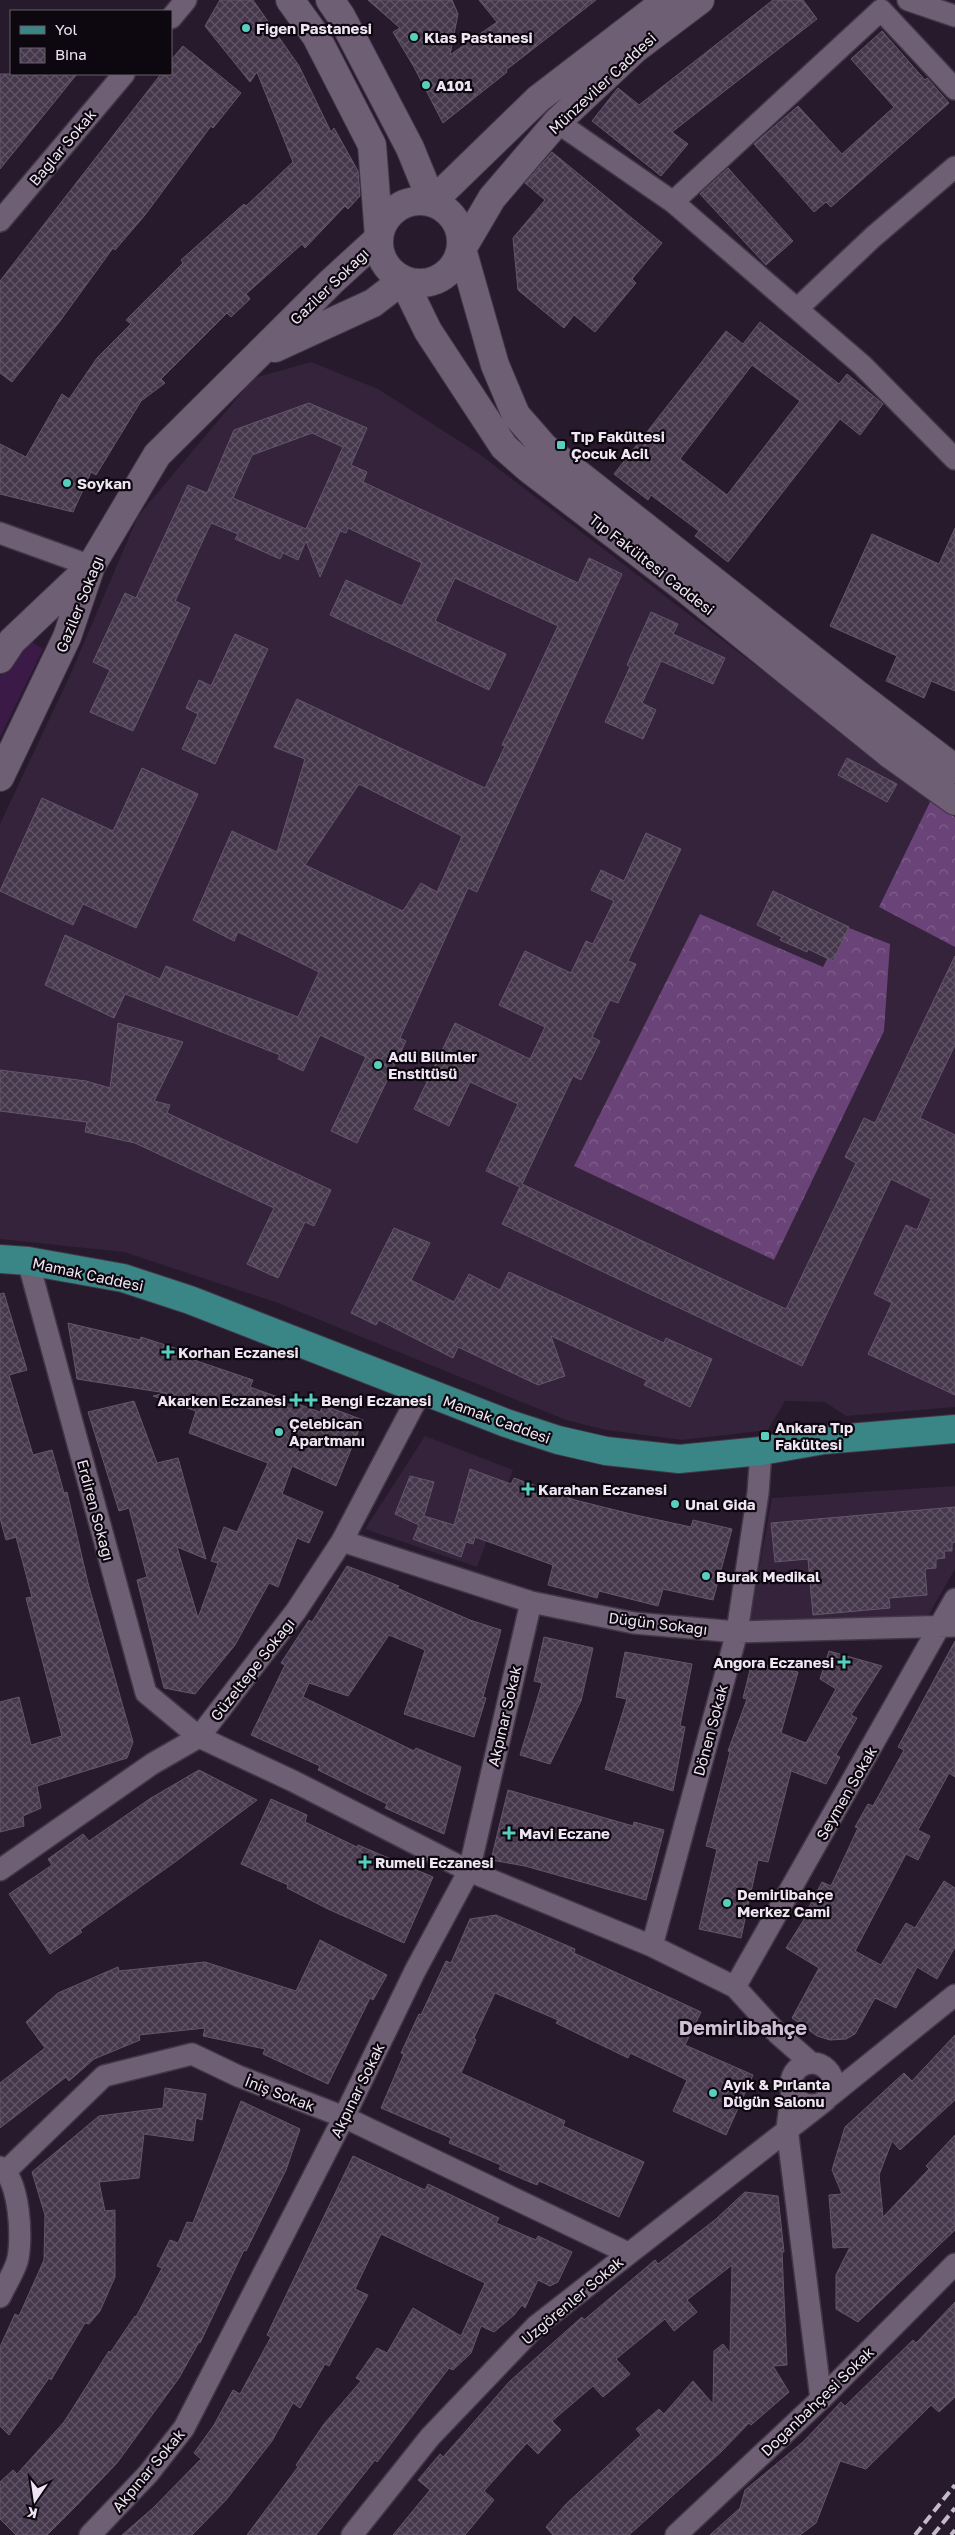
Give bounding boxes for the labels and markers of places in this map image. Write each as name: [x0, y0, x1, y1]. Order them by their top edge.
place label: Figen Pastanesi: [256, 19, 372, 37]
marker: Figen Pastanesi: [240, 22, 252, 34]
place label: Klas Pastanesi: [424, 28, 533, 46]
marker: Klas Pastanesi: [408, 31, 420, 43]
place label: A101: [436, 76, 472, 94]
marker: A101: [420, 79, 432, 91]
place label: Tıp Fakültesi Çocuk Acil: [571, 427, 665, 462]
marker: Tıp Fakültesi Çocuk Acil: [555, 439, 567, 451]
place label: Soykan: [77, 474, 131, 492]
marker: Soykan: [61, 477, 73, 489]
place label: Adli Bilimler Enstitüsü: [388, 1047, 477, 1082]
marker: Adli Bilimler Enstitüsü: [372, 1059, 384, 1071]
place label: Korhan Eczanesi: [178, 1343, 299, 1361]
marker: Korhan Eczanesi: [162, 1346, 174, 1358]
place label: Akarken Eczanesi: [157, 1391, 286, 1409]
place label: Bengi Eczanesi: [321, 1391, 431, 1409]
marker: Akarken Eczanesi: [290, 1394, 302, 1406]
marker: Bengi Eczanesi: [305, 1394, 317, 1406]
place label: Çelebican Apartmanı: [289, 1414, 365, 1449]
place label: Ankara Tıp Fakültesi: [775, 1418, 853, 1453]
marker: Çelebican Apartmanı: [273, 1426, 285, 1438]
marker: Ankara Tıp Fakültesi: [759, 1430, 771, 1442]
place label: Karahan Eczanesi: [538, 1480, 667, 1498]
marker: Karahan Eczanesi: [522, 1483, 534, 1495]
place label: Unal Gida: [685, 1495, 756, 1513]
marker: Unal Gida: [669, 1498, 681, 1510]
place label: Burak Medikal: [716, 1567, 820, 1585]
marker: Burak Medikal: [700, 1570, 712, 1582]
place label: Angora Eczanesi: [713, 1653, 834, 1671]
marker: Angora Eczanesi: [838, 1656, 850, 1668]
place label: Mavi Eczane: [519, 1824, 610, 1842]
marker: Mavi Eczane: [503, 1827, 515, 1839]
place label: Rumeli Eczanesi: [375, 1853, 494, 1871]
marker: Rumeli Eczanesi: [359, 1856, 371, 1868]
place label: Demirlibahçe Merkez Cami: [737, 1885, 833, 1920]
marker: Demirlibahçe Merkez Cami: [721, 1897, 733, 1909]
place label: Ayık & Pırlanta Düğün Salonu: [723, 2075, 831, 2110]
marker: Ayık & Pırlanta Düğün Salonu: [707, 2087, 719, 2099]

